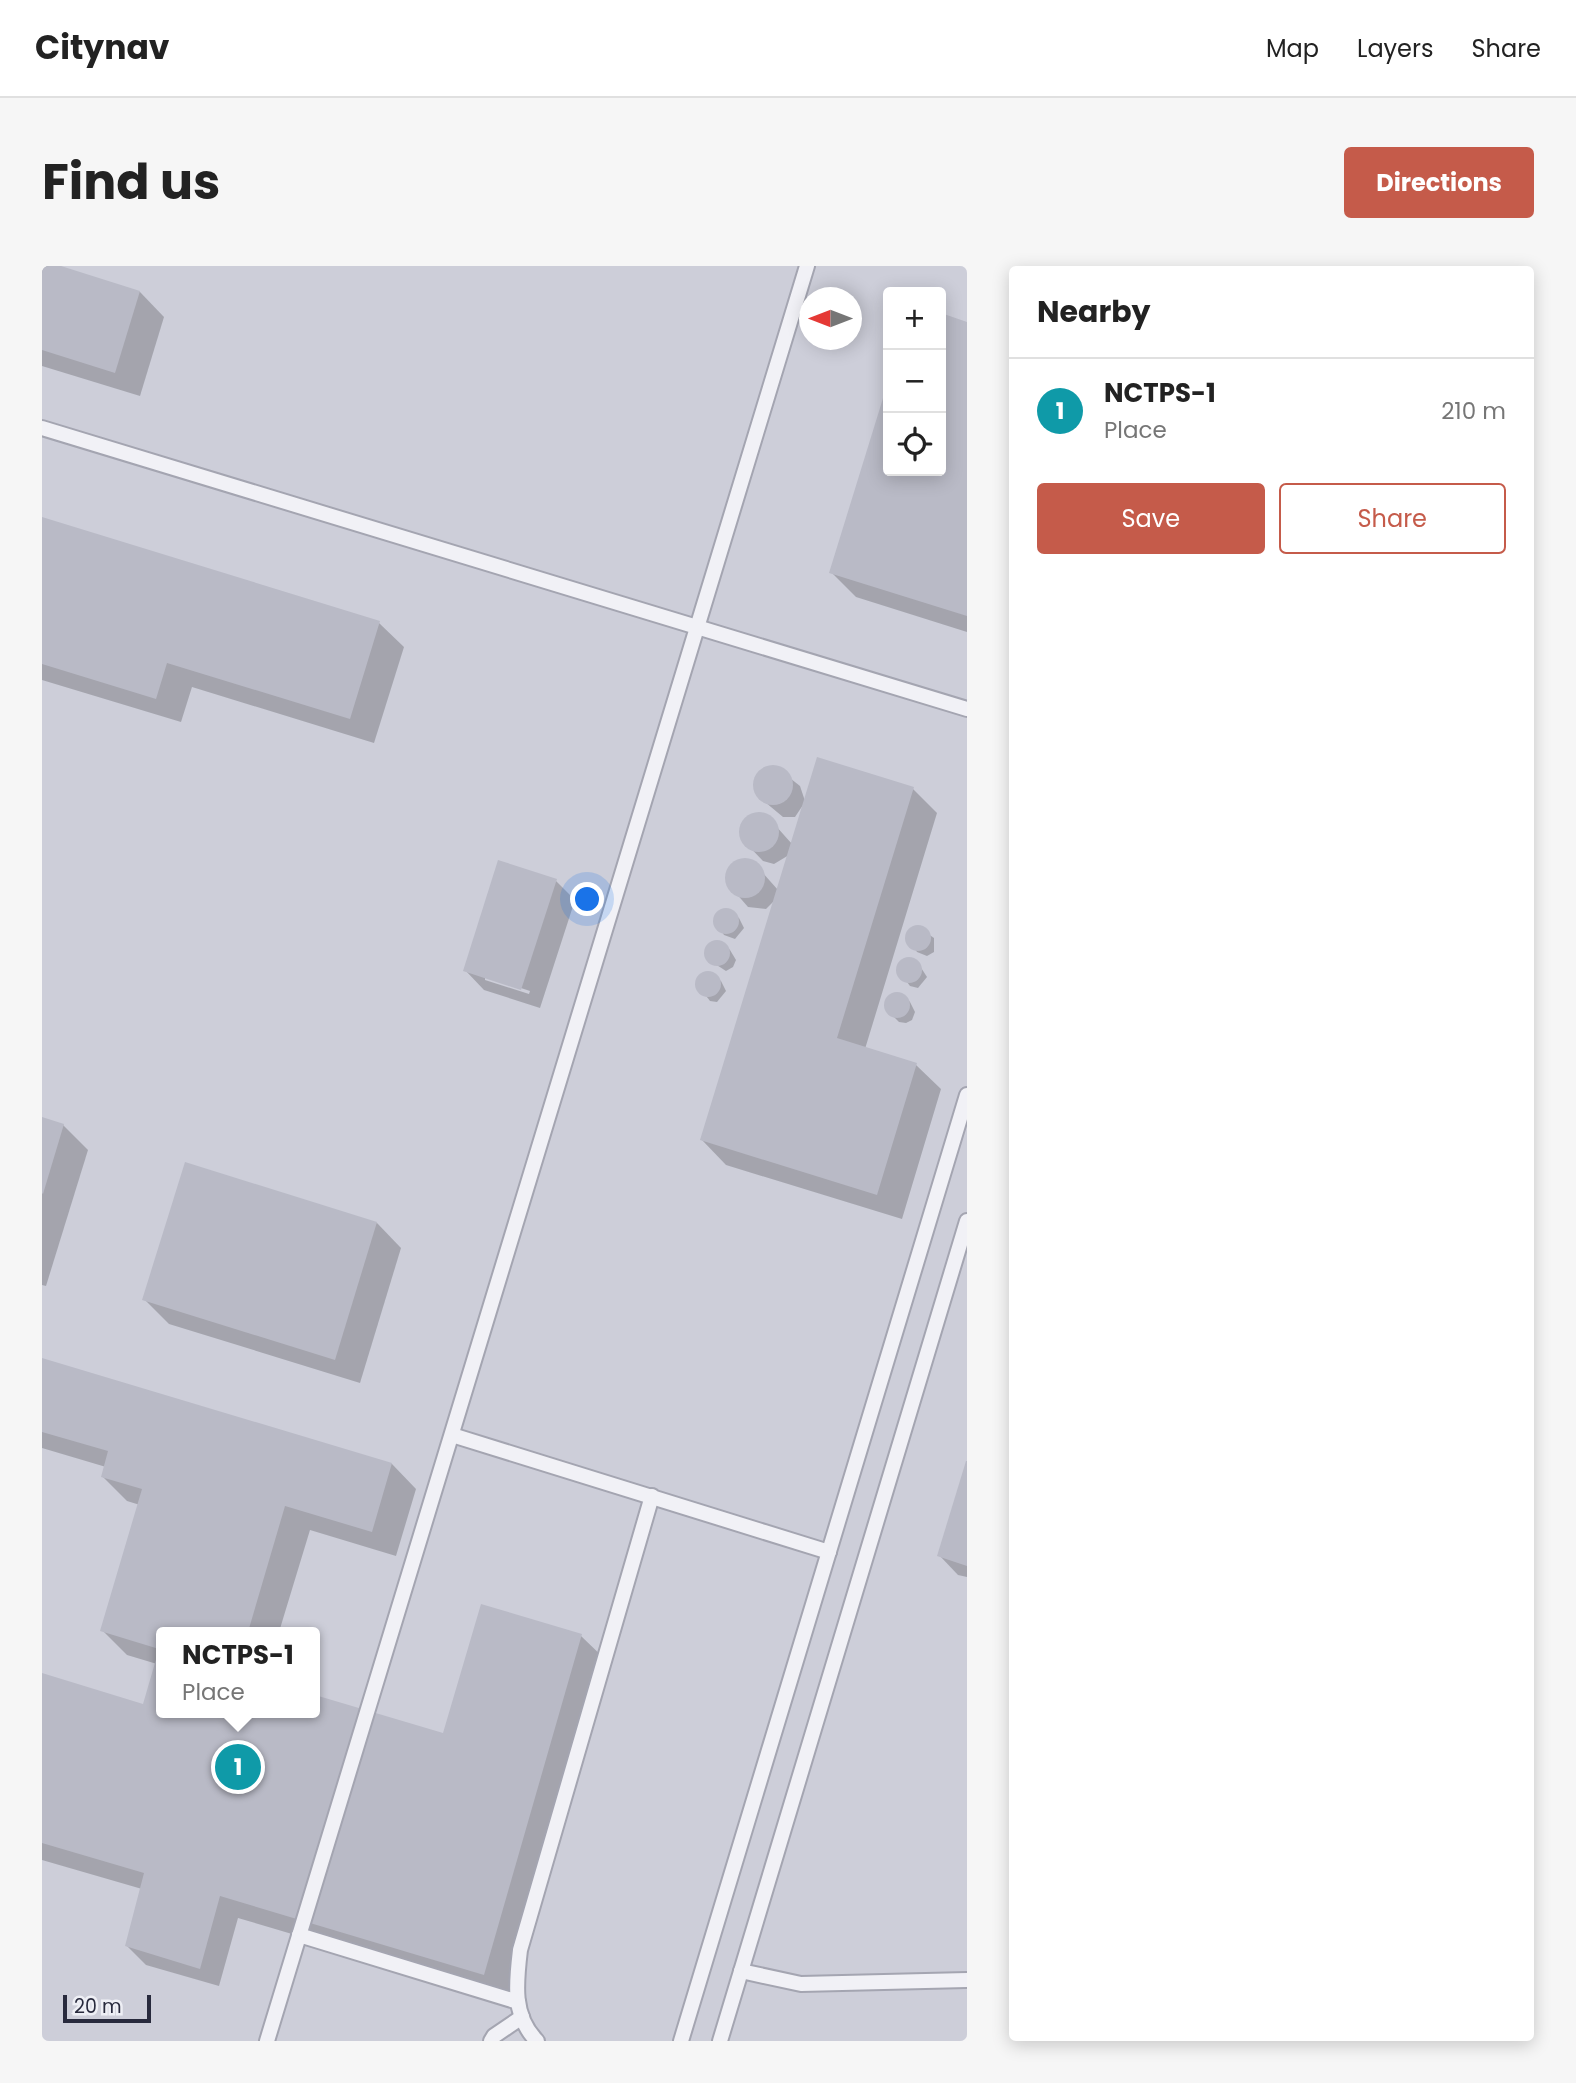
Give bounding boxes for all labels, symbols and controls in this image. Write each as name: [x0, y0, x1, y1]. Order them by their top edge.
text: Citynav: [35, 24, 169, 71]
text: Map: [1266, 32, 1319, 65]
text: Layers: [1357, 32, 1433, 65]
text: Share: [1471, 32, 1541, 65]
button: Directions: [1344, 147, 1534, 218]
text: Find us: [42, 148, 220, 216]
north arrow: [799, 287, 862, 350]
map controls: [883, 287, 946, 476]
button: +: [883, 287, 946, 350]
text: Nearby: [1037, 290, 1151, 333]
button: −: [883, 350, 946, 413]
text: NCTPS-1: [1104, 375, 1216, 411]
text: 1: [1056, 395, 1064, 427]
text: 210 m: [1441, 395, 1506, 427]
button: locate: [883, 413, 946, 476]
text: Place: [1104, 414, 1167, 446]
button: Save: [1037, 483, 1265, 554]
button: Share: [1279, 483, 1506, 554]
your location: [570, 882, 604, 916]
popup: [156, 1627, 320, 1718]
text: NCTPS-1: [182, 1637, 294, 1673]
text: Place: [182, 1676, 245, 1708]
pin: 1: [215, 1741, 261, 1793]
scale bar: [63, 1992, 150, 2024]
text: 20 m: [74, 1993, 122, 2020]

